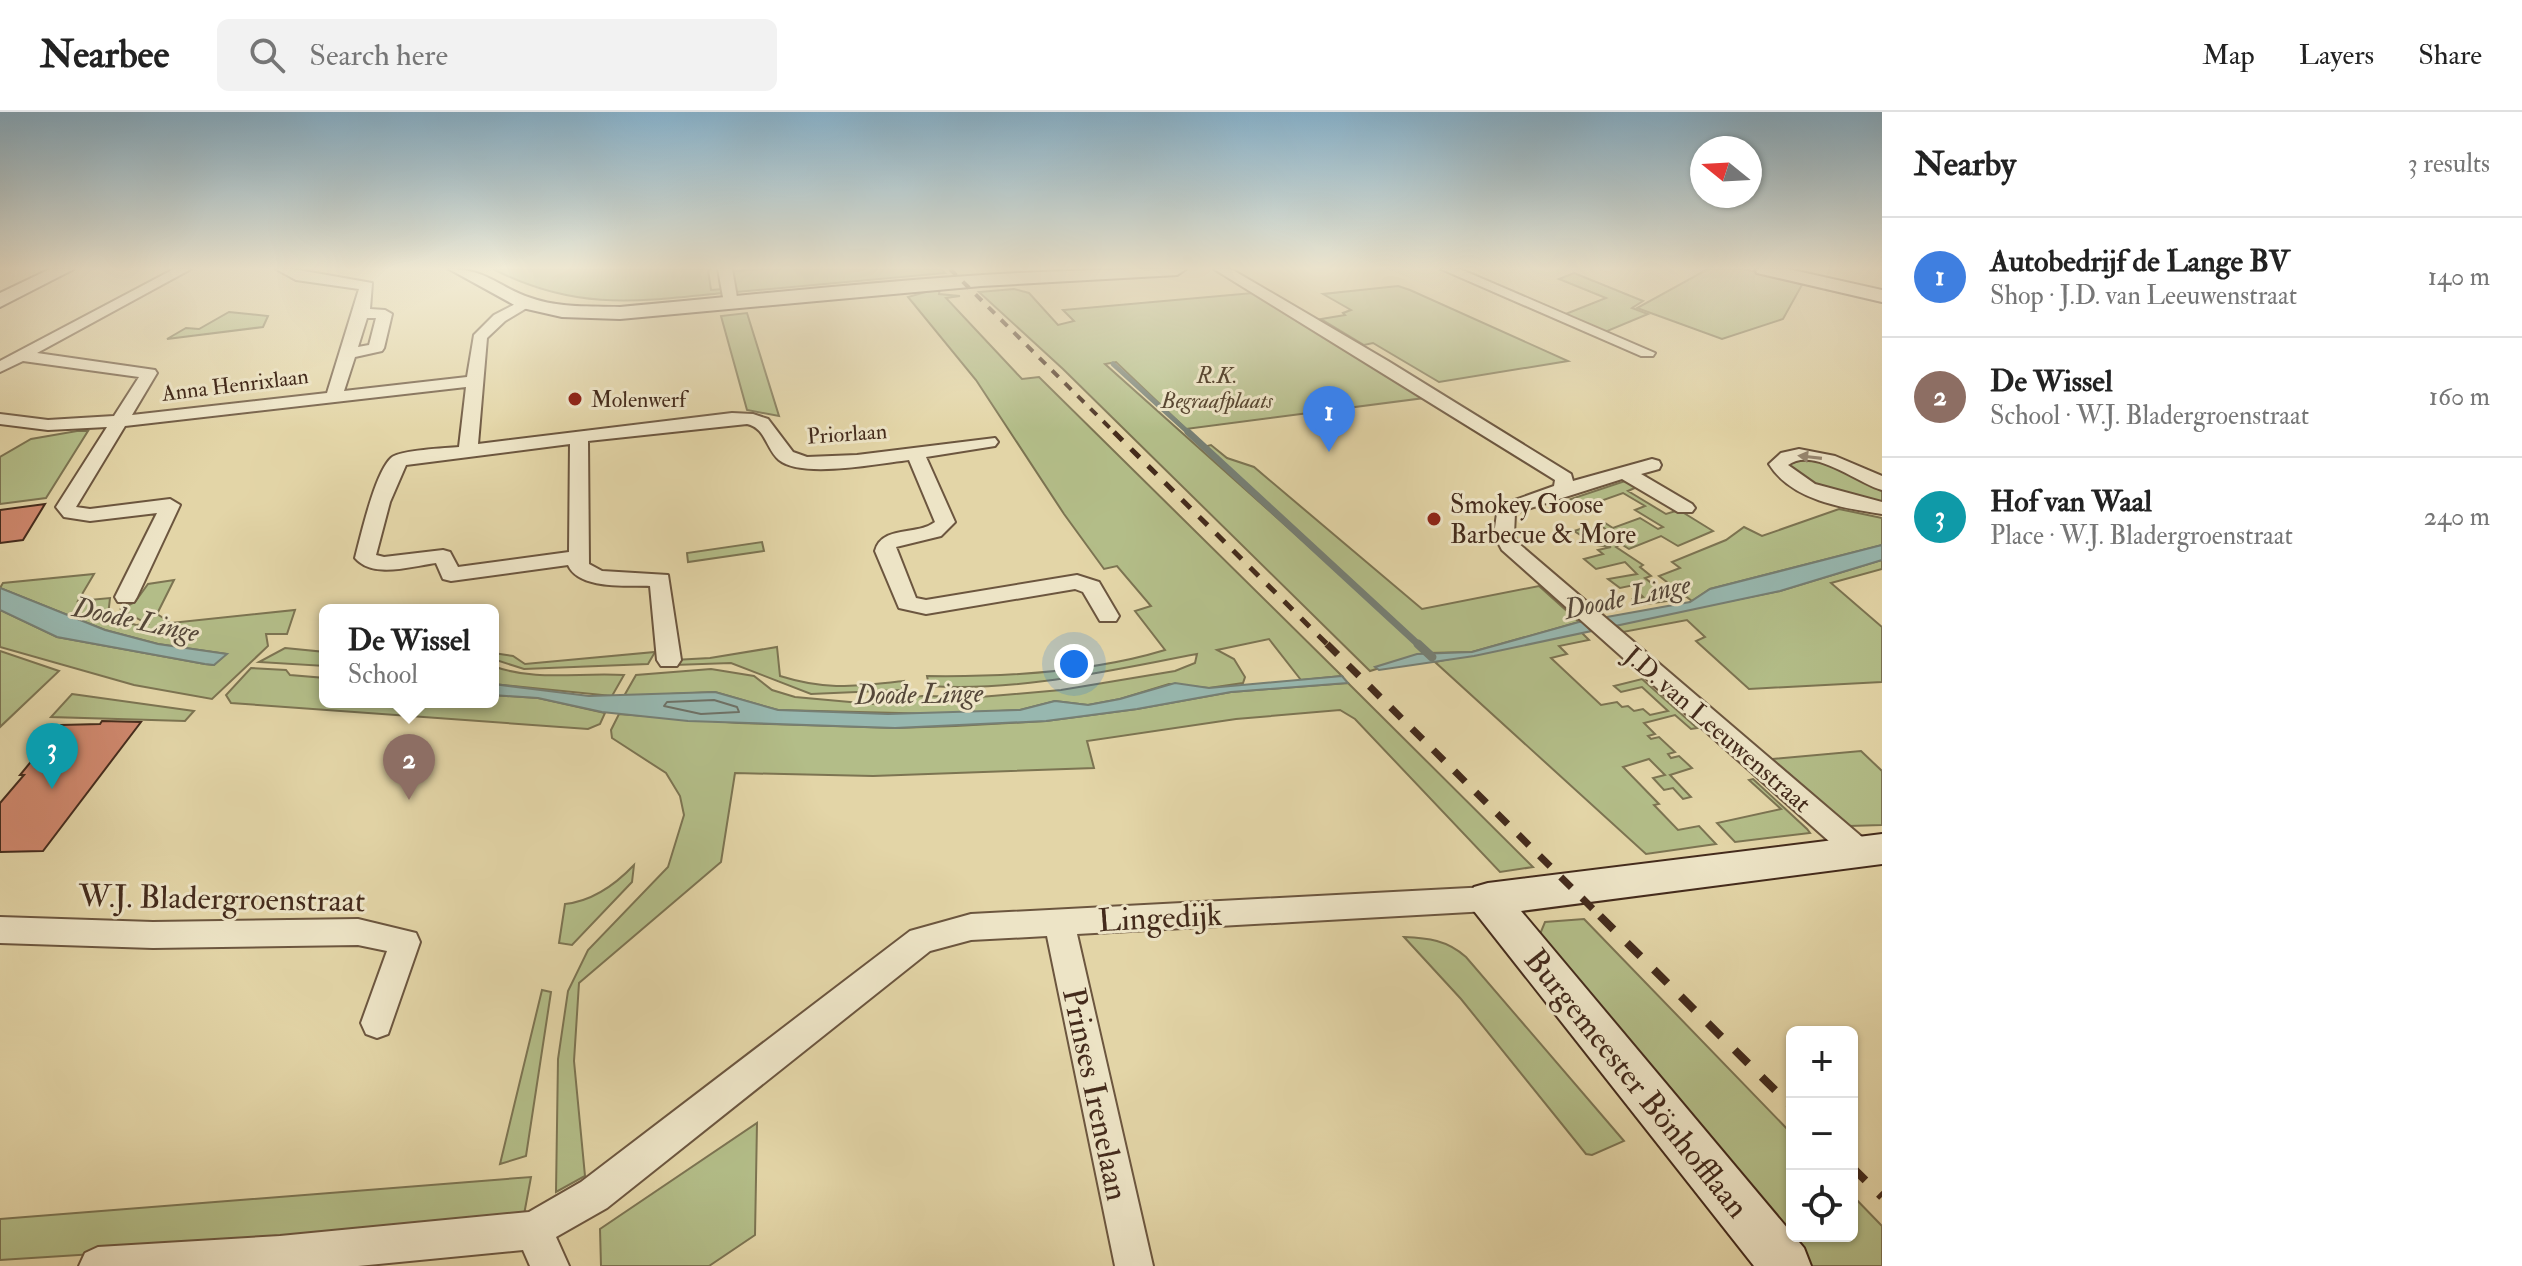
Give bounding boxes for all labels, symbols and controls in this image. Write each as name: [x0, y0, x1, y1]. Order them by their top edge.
search box: [217, 19, 777, 91]
text: Nearbee: [40, 31, 169, 79]
icon: search: [245, 33, 289, 77]
text: Search here: [309, 37, 448, 74]
text: Map: [2202, 38, 2255, 73]
text: Layers: [2299, 38, 2374, 73]
text: Share: [2418, 38, 2482, 73]
north arrow: [1690, 136, 1762, 208]
text: Nearby: [1914, 143, 2016, 186]
text: 3 results: [2408, 148, 2490, 180]
text: Autobedrijf de Lange BV: [1990, 243, 2290, 280]
text: 1: [1935, 261, 1945, 293]
text: 140 m: [2428, 261, 2490, 293]
text: Shop · J.D. van Leeuwenstraat: [1990, 280, 2297, 312]
street label: Anna Henrixlaan: [159, 362, 310, 408]
park label: R.K. Begraafplaats: [1160, 362, 1274, 415]
text: De Wissel: [1990, 363, 2113, 400]
text: 2: [1933, 381, 1947, 413]
text: 160 m: [2429, 381, 2490, 413]
place label: Molenwerf: [591, 386, 689, 414]
pin: 1: [1303, 386, 1355, 452]
marker: Molenwerf: [566, 390, 584, 408]
text: School · W.J. Bladergroenstraat: [1990, 400, 2309, 432]
street label: Priorlaan: [806, 417, 888, 451]
one-way arrow: [1797, 450, 1822, 463]
text: Hof van Waal: [1990, 483, 2152, 520]
place label: Smokey Goose Barbecue & More: [1450, 489, 1636, 551]
text: 3: [1935, 501, 1945, 533]
text: 240 m: [2424, 501, 2490, 533]
marker: Smokey Goose Barbecue & More: [1425, 510, 1443, 528]
text: Place · W.J. Bladergroenstraat: [1990, 520, 2293, 552]
water label: Doode Linge: [1560, 567, 1694, 628]
water label: Doode Linge: [68, 590, 203, 651]
popup: [319, 604, 499, 708]
text: De Wissel: [348, 622, 470, 659]
street label: J.D. van Leeuwenstraat: [1617, 639, 1817, 820]
your location: [1054, 644, 1094, 684]
text: School: [348, 659, 418, 691]
water label: Doode Linge: [854, 676, 984, 713]
pin: 3: [26, 723, 78, 789]
pin: 2: [383, 734, 435, 800]
street label: W.J. Bladergroenstraat: [77, 876, 366, 921]
street label: Lingedijk: [1097, 895, 1223, 941]
street label: Burgemeester Bönhofflaan: [1515, 941, 1757, 1226]
street label: Prinses Irenelaan: [1053, 984, 1137, 1204]
map controls: [1786, 1026, 1858, 1242]
button: +: [1786, 1026, 1858, 1098]
button: −: [1786, 1098, 1858, 1170]
button: locate: [1786, 1170, 1858, 1242]

